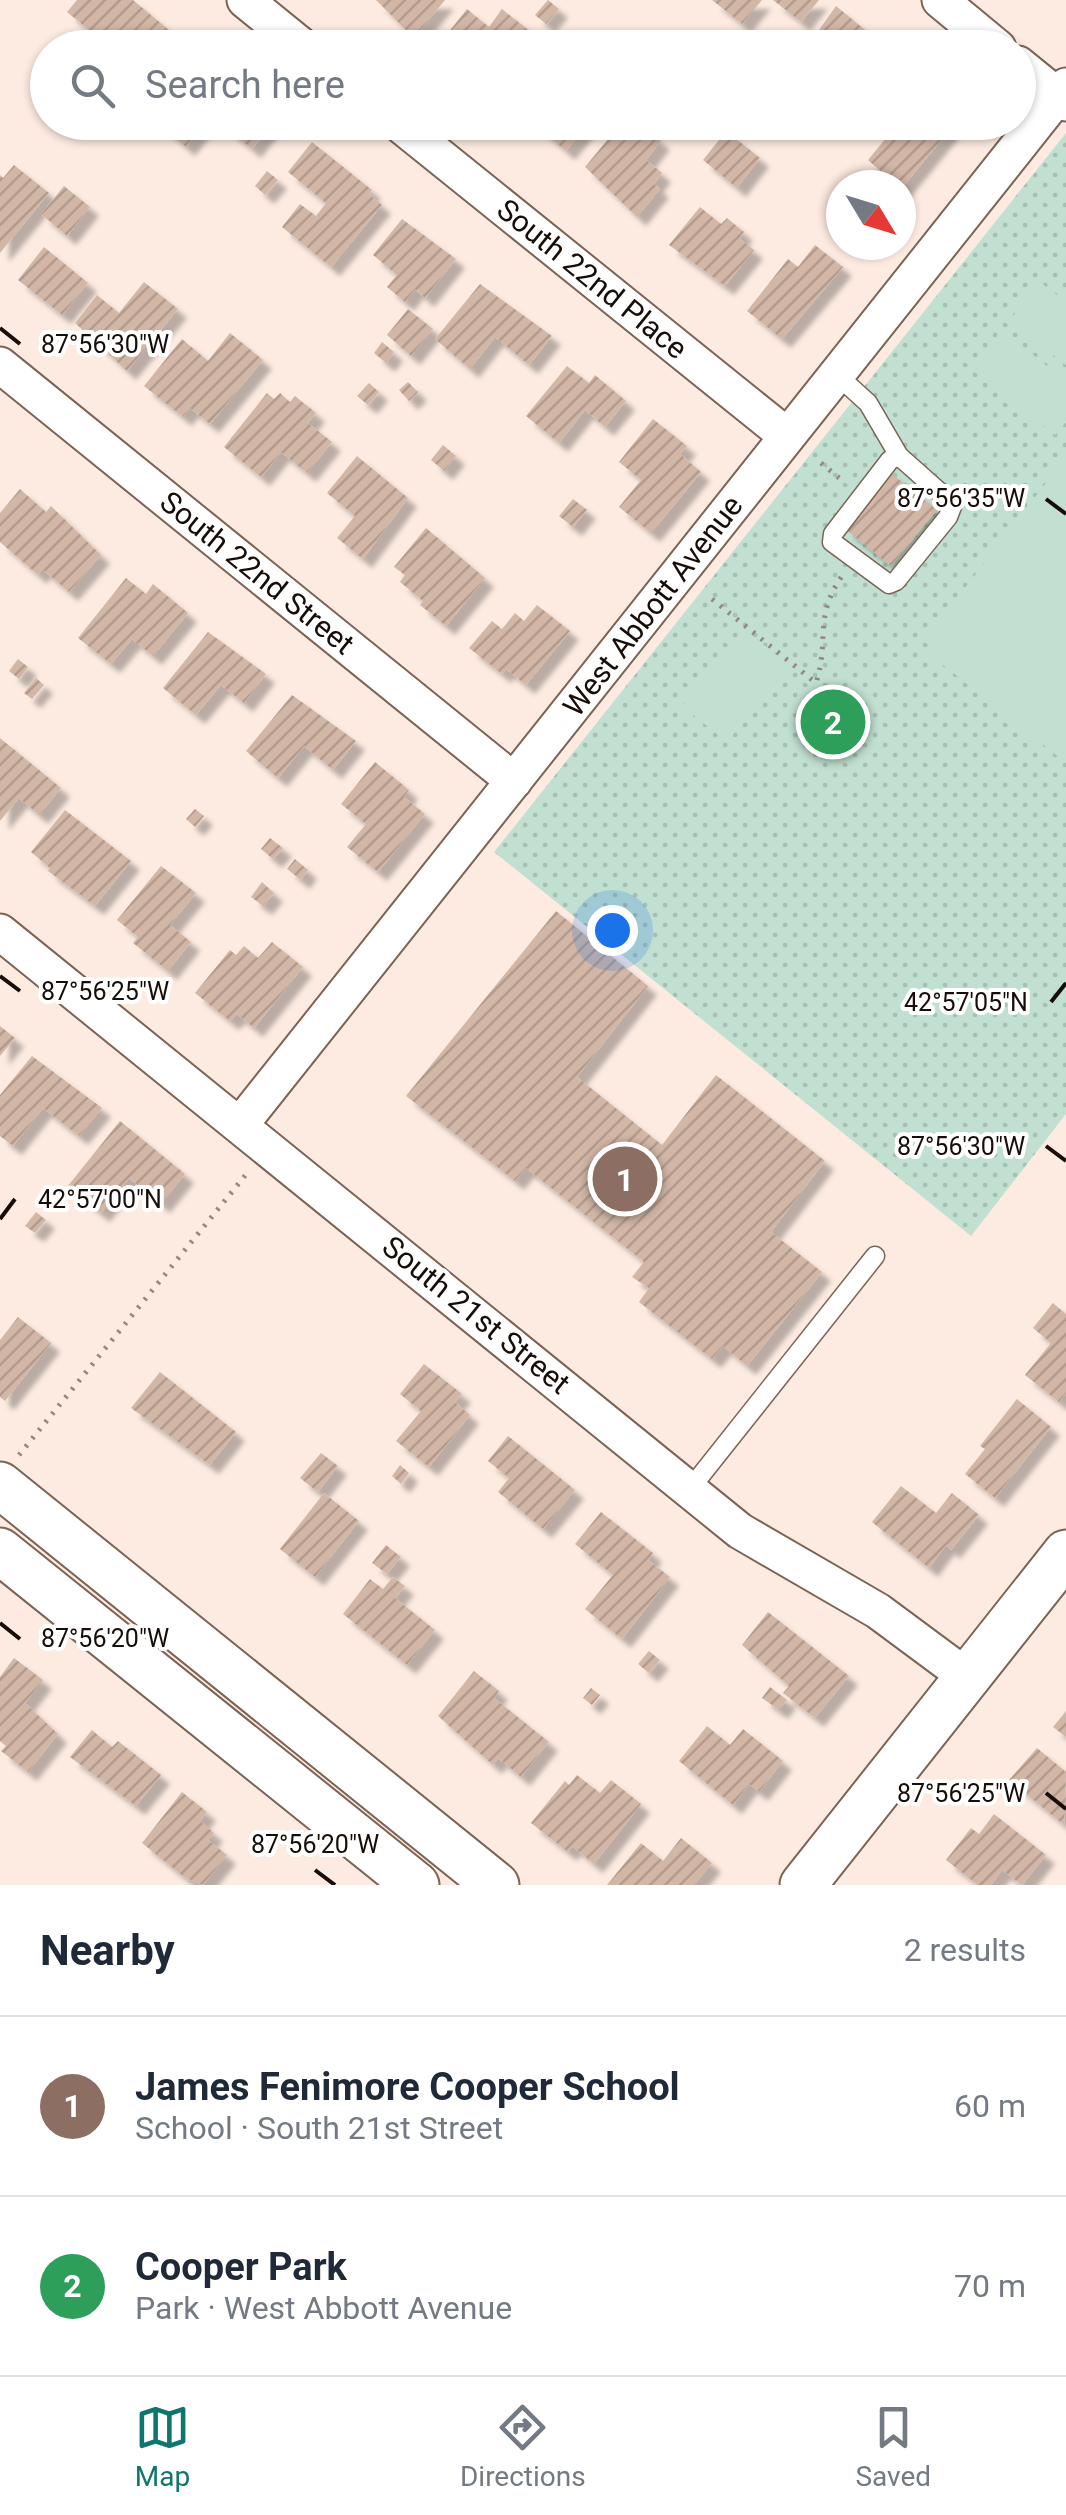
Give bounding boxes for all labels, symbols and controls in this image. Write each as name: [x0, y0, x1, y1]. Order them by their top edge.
search box: [30, 30, 1036, 140]
icon: search: [65, 58, 120, 113]
text: Search here: [145, 63, 345, 107]
north arrow: [826, 170, 916, 260]
street label: South 22nd Place: [490, 191, 694, 366]
text: 87°56'30"W: [41, 330, 169, 359]
street label: South 22nd Street: [153, 484, 361, 661]
text: 87°56'35"W: [897, 484, 1025, 513]
street label: West Abbott Avenue: [556, 488, 750, 723]
pin: 2: [800, 684, 866, 760]
your location: [587, 905, 638, 956]
text: 87°56'25"W: [41, 977, 169, 1006]
text: 42°57'05"N: [904, 988, 1028, 1017]
text: 87°56'30"W: [897, 1132, 1025, 1161]
pin: 1: [592, 1142, 658, 1216]
text: 42°57'00"N: [38, 1185, 162, 1214]
street label: South 21st Street: [376, 1228, 577, 1401]
text: 87°56'20"W: [41, 1624, 169, 1653]
text: 87°56'25"W: [897, 1779, 1025, 1808]
text: 87°56'20"W: [251, 1830, 379, 1859]
text: Nearby: [40, 1926, 175, 1975]
text: 2 results: [904, 1931, 1026, 1969]
text: James Fenimore Cooper School: [135, 2065, 680, 2109]
text: 1: [63, 2087, 82, 2125]
text: 60 m: [954, 2087, 1026, 2125]
text: School · South 21st Street: [135, 2109, 503, 2147]
text: Cooper Park: [135, 2245, 347, 2289]
text: 2: [63, 2267, 82, 2305]
text: 70 m: [954, 2267, 1026, 2305]
text: Park · West Abbott Avenue: [135, 2289, 512, 2327]
tab: Map: [135, 2400, 190, 2493]
tab: Directions: [460, 2400, 586, 2493]
tab: Saved: [855, 2400, 931, 2493]

